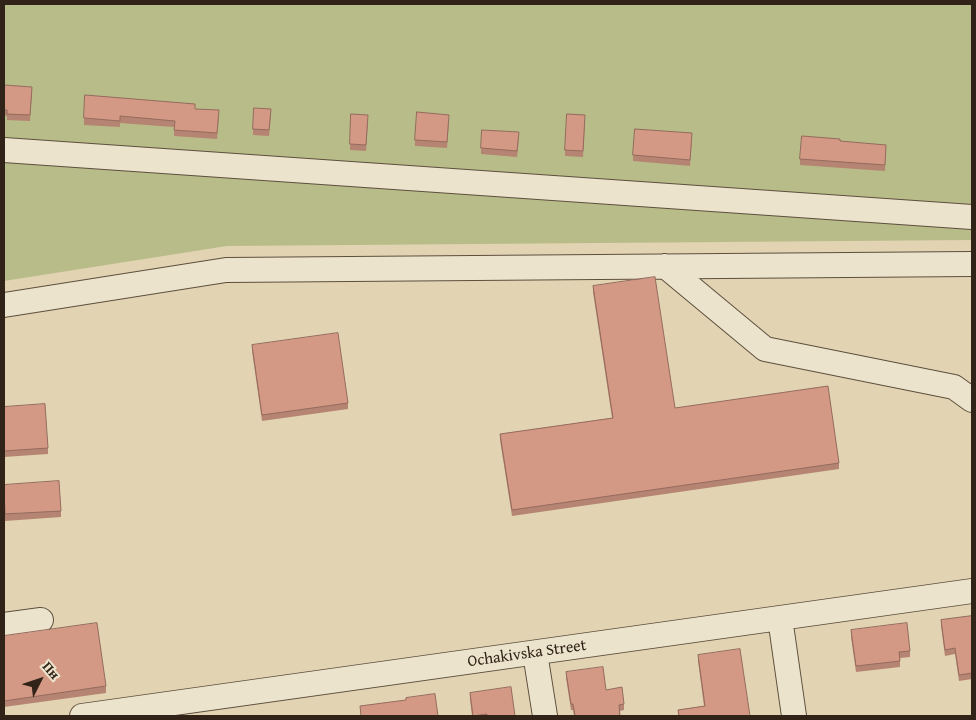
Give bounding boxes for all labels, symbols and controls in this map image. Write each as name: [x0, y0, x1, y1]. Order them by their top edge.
street label: Ochakivska Street: [466, 636, 588, 672]
north arrow: [15, 655, 65, 705]
text: Пн: [38, 657, 65, 684]

